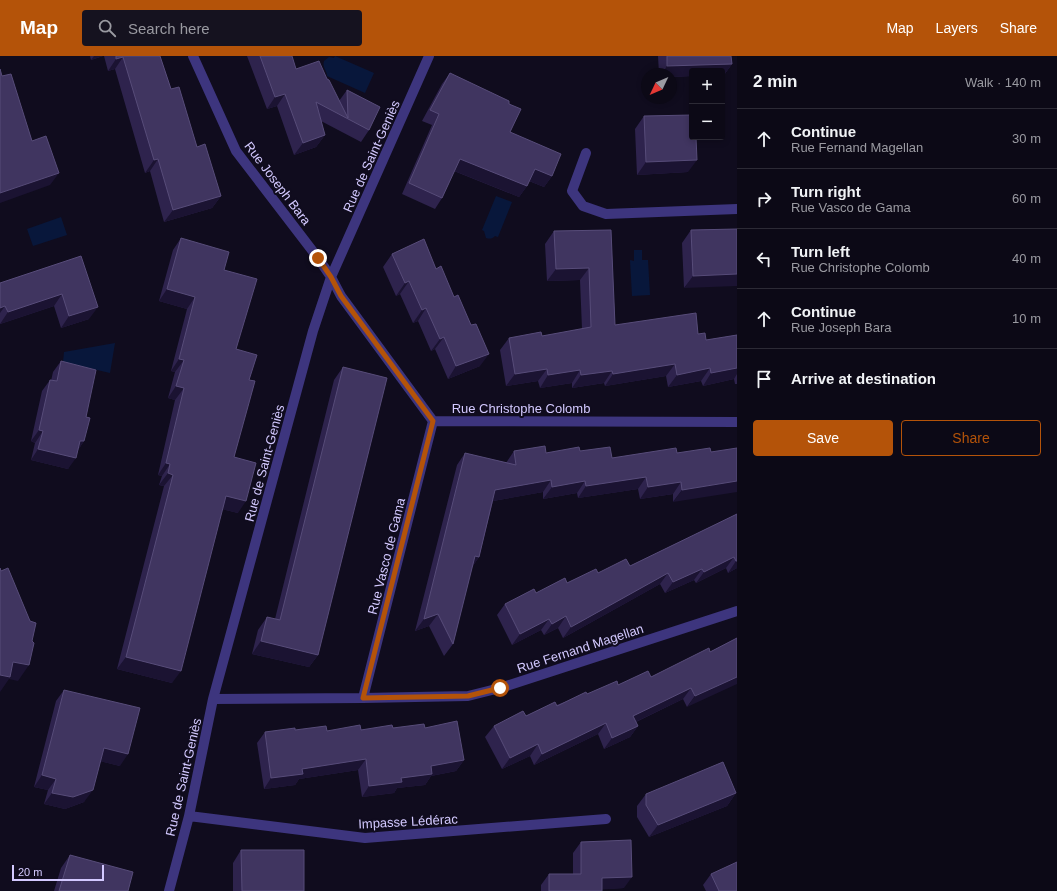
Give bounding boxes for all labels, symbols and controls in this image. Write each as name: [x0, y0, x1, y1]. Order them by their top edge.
search box: [82, 10, 362, 46]
text: Map: [20, 17, 58, 38]
icon: search: [96, 17, 118, 39]
text: Search here: [128, 20, 210, 37]
text: Map: [886, 20, 914, 36]
text: Layers: [936, 20, 978, 36]
text: Share: [1000, 20, 1037, 36]
north arrow: [641, 68, 677, 104]
map controls: [689, 68, 725, 140]
button: +: [689, 68, 725, 104]
text: 2 min: [753, 72, 797, 91]
text: Walk · 140 m: [965, 75, 1041, 90]
street label: Rue de Saint-Geniès: [340, 98, 403, 214]
button: −: [689, 104, 725, 140]
text: Continue: [791, 123, 856, 140]
icon: ahead: [753, 128, 775, 150]
text: 30 m: [1012, 131, 1041, 146]
street label: Rue Joseph Bara: [241, 139, 314, 229]
text: Rue Fernand Magellan: [791, 140, 923, 155]
text: Turn right: [791, 183, 861, 200]
icon: right: [753, 188, 775, 210]
text: 60 m: [1012, 191, 1041, 206]
text: Rue Vasco de Gama: [791, 200, 911, 215]
text: Turn left: [791, 243, 850, 260]
icon: left: [753, 248, 775, 270]
route end: [309, 249, 327, 267]
text: 40 m: [1012, 251, 1041, 266]
text: Rue Christophe Colomb: [791, 260, 930, 275]
text: Continue: [791, 303, 856, 320]
icon: ahead: [753, 308, 775, 330]
text: 10 m: [1012, 311, 1041, 326]
text: Rue Joseph Bara: [791, 320, 891, 335]
icon: arrive: [753, 368, 775, 390]
text: Arrive at destination: [791, 370, 936, 387]
street label: Rue Christophe Colomb: [452, 401, 590, 416]
street label: Rue de Saint-Geniès: [242, 402, 287, 523]
button: Save: [753, 420, 893, 456]
button: Share: [901, 420, 1041, 456]
street label: Rue Vasco de Gama: [365, 495, 408, 616]
street label: Rue Fernand Magellan: [515, 621, 645, 676]
route start: [491, 679, 509, 697]
street label: Rue de Saint-Geniès: [163, 716, 204, 838]
street label: Impasse Lédérac: [358, 811, 459, 832]
scale bar: [12, 863, 104, 882]
text: 20 m: [18, 866, 42, 878]

